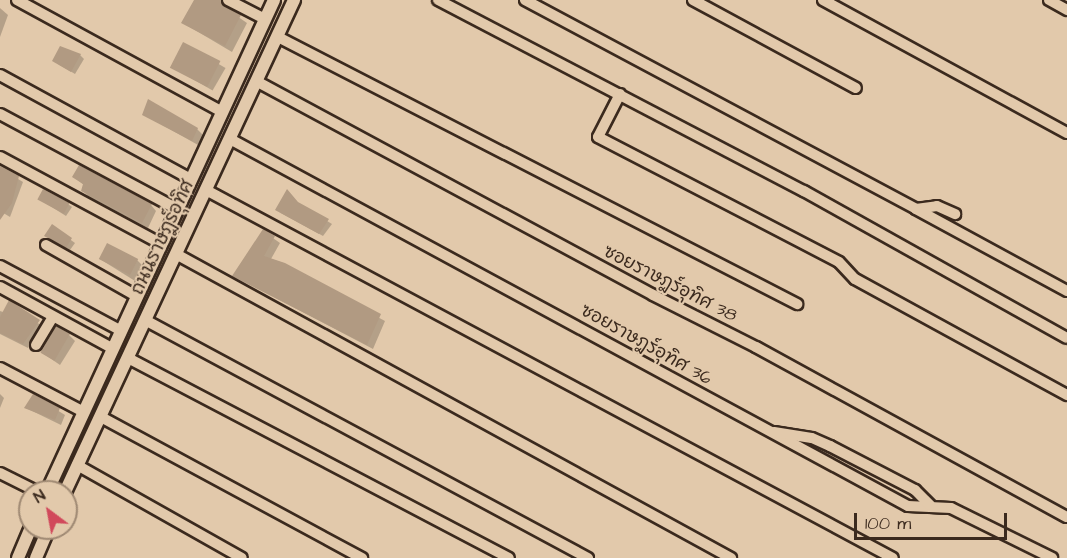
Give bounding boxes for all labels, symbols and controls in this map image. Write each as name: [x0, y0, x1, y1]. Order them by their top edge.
street label: ถนนราษฎร์อุทิศ: [127, 178, 199, 298]
street label: ซอยราษฎร์อุทิศ 38: [600, 241, 740, 327]
street label: ซอยราษฎร์อุทิศ 36: [577, 300, 715, 390]
north arrow: [18, 480, 78, 540]
text: N: [29, 484, 50, 508]
scale bar: [857, 501, 1010, 539]
text: 100 m: [865, 511, 911, 536]

